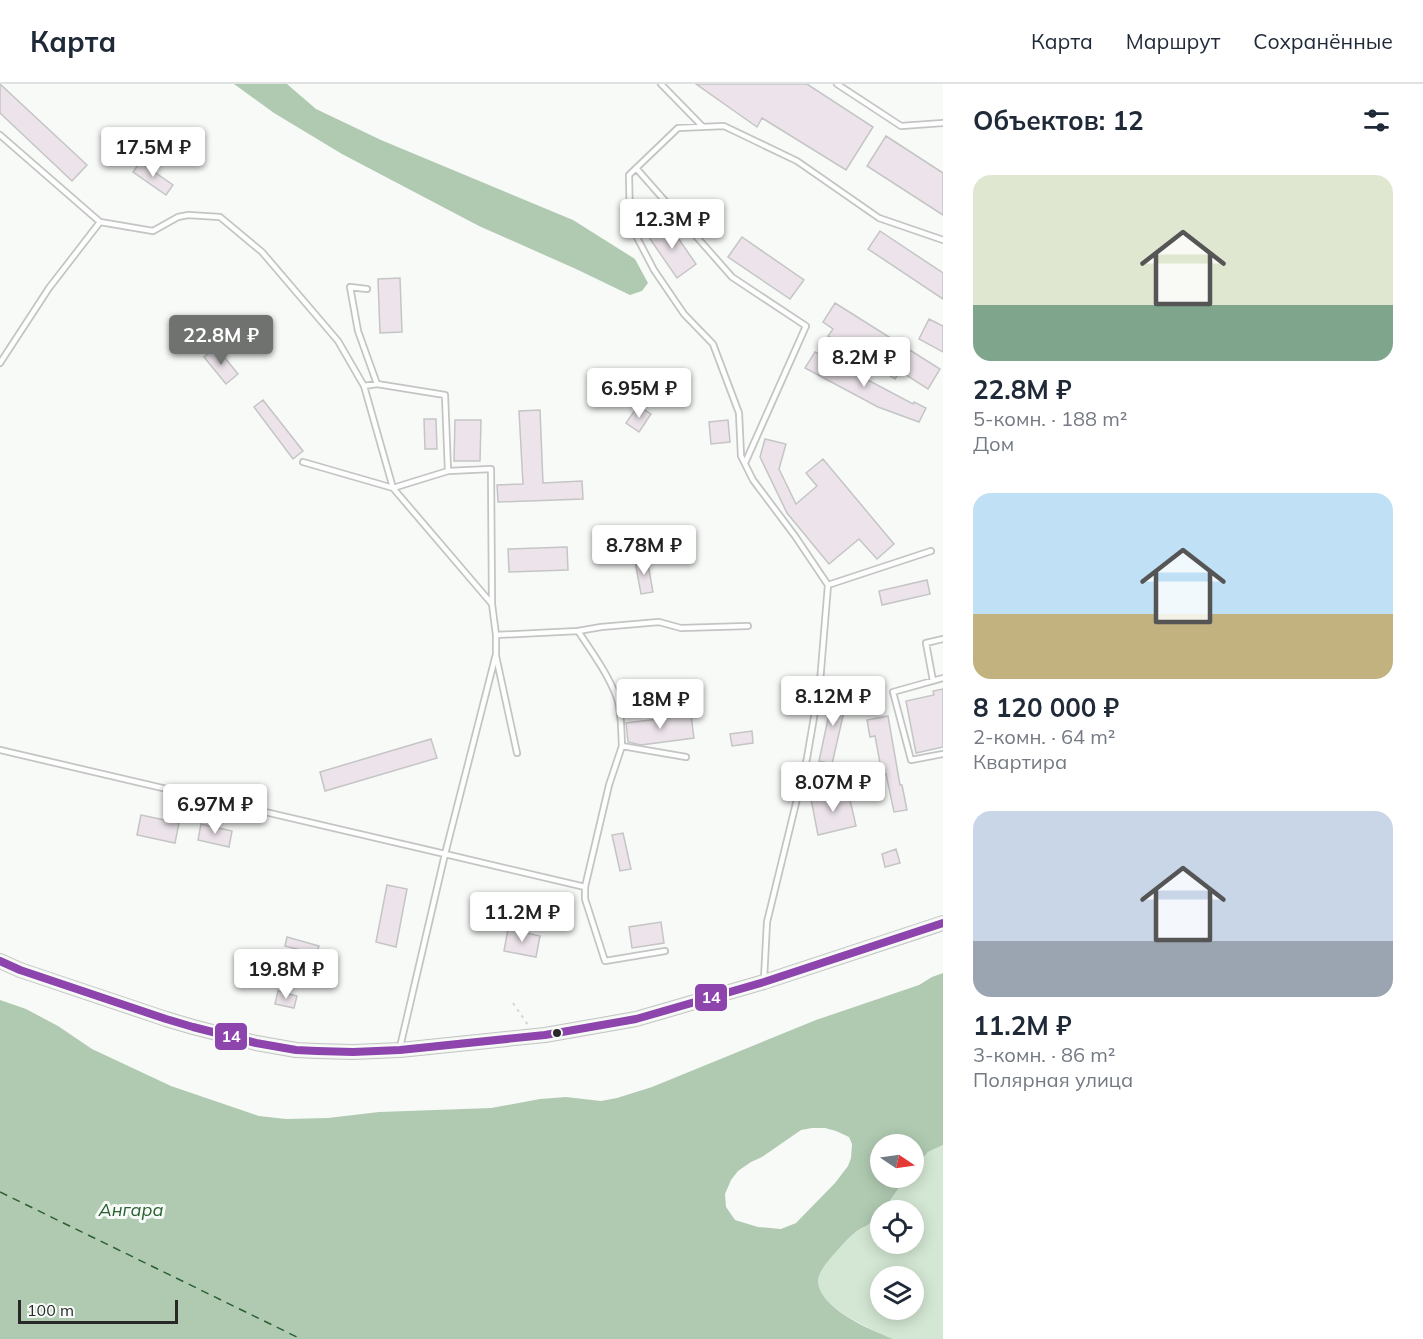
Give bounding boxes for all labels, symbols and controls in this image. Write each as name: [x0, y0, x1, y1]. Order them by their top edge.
text: Карта: [30, 24, 116, 59]
text: Карта: [1031, 28, 1093, 54]
text: Маршрут: [1126, 28, 1220, 54]
text: Сохранённые: [1253, 28, 1393, 54]
text: Объектов: 12: [973, 104, 1144, 137]
icon: filters: [1360, 104, 1393, 137]
pin: 17.5M ₽: [98, 127, 208, 178]
text: 17.5M ₽: [115, 134, 191, 159]
pin: 12.3M ₽: [617, 199, 727, 250]
text: 12.3M ₽: [634, 206, 710, 231]
icon: home: [1129, 214, 1237, 322]
pin: 22.8M ₽: [166, 315, 276, 366]
text: 22.8M ₽: [183, 322, 259, 347]
pin: 8.2M ₽: [815, 337, 913, 388]
text: 8.2M ₽: [832, 344, 896, 369]
pin: 6.95M ₽: [584, 368, 694, 419]
text: 22.8M ₽: [973, 373, 1072, 406]
text: 6.95M ₽: [601, 375, 677, 400]
text: 5-комн. · 188 m²: [973, 406, 1127, 431]
text: Дом: [973, 431, 1014, 456]
pin: 8.78M ₽: [589, 525, 699, 576]
text: 8.78M ₽: [606, 532, 682, 557]
icon: home: [1129, 532, 1237, 640]
pin: 8.12M ₽: [778, 676, 888, 727]
pin: 18M ₽: [618, 679, 702, 730]
text: 8.12M ₽: [795, 683, 871, 708]
text: 18M ₽: [631, 686, 689, 711]
text: 8 120 000 ₽: [973, 691, 1119, 724]
text: 2-комн. · 64 m²: [973, 724, 1115, 749]
text: Квартира: [973, 749, 1067, 774]
pin: 8.07M ₽: [778, 762, 888, 813]
text: 8.07M ₽: [795, 769, 871, 794]
pin: 6.97M ₽: [160, 784, 270, 835]
text: 6.97M ₽: [177, 791, 253, 816]
icon: home: [1129, 850, 1237, 958]
pin: 11.2M ₽: [467, 892, 577, 943]
text: 11.2M ₽: [484, 899, 560, 924]
pin: 19.8M ₽: [231, 949, 341, 1000]
text: 19.8M ₽: [248, 956, 324, 981]
line badge: 14: [694, 983, 728, 1012]
text: 14: [701, 987, 721, 1007]
text: 11.2M ₽: [973, 1009, 1072, 1042]
line badge: 14: [214, 1022, 248, 1051]
text: 14: [221, 1026, 241, 1046]
unlabelled marker: [551, 1027, 563, 1039]
text: 3-комн. · 86 m²: [973, 1042, 1115, 1067]
text: Полярная улица: [973, 1067, 1133, 1092]
north arrow: [870, 1134, 924, 1188]
map controls: [870, 1134, 924, 1320]
water label: Ангара: [98, 1198, 163, 1221]
button: locate: [870, 1200, 924, 1254]
button: layers: [870, 1266, 924, 1320]
scale bar: [18, 1297, 178, 1324]
text: 100 m: [27, 1300, 74, 1320]

